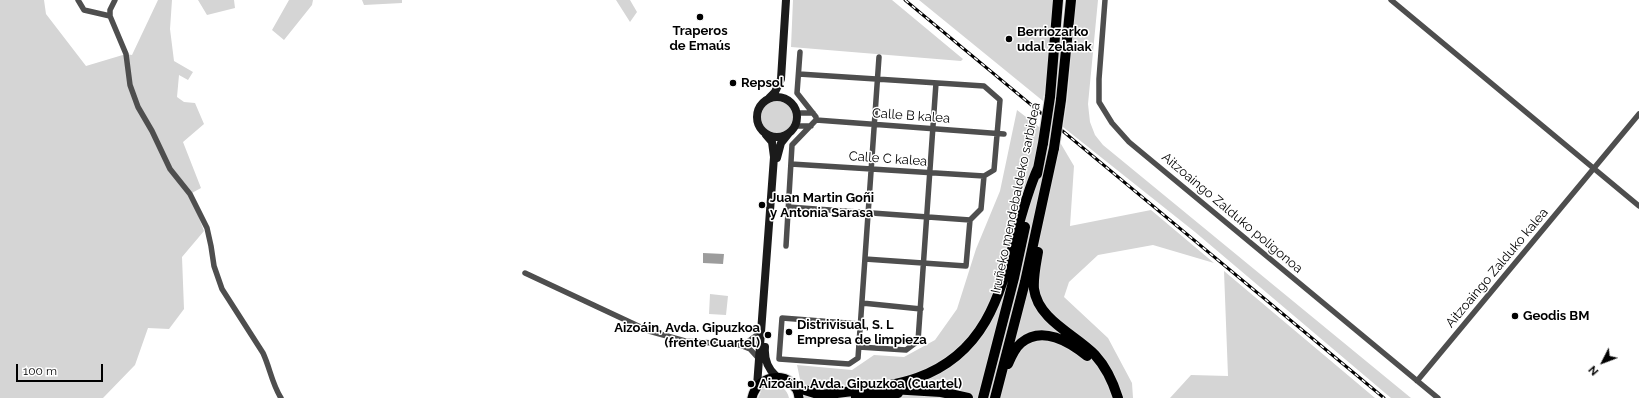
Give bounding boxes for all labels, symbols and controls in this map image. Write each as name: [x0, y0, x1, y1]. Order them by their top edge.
marker: Traperos de Emaús: [695, 12, 705, 22]
place label: Traperos de Emaús: [669, 23, 731, 54]
place label: Berriozarko udal zelaiak: [1017, 24, 1092, 55]
marker: Berriozarko udal zelaiak: [1004, 34, 1014, 44]
place label: Repsol: [741, 75, 784, 91]
marker: Repsol: [728, 78, 738, 88]
street label: Iruñeko mendebaldeko sarbidea: [988, 101, 1044, 295]
street label: Calle B kalea: [871, 105, 951, 127]
street label: Calle C kalea: [848, 148, 928, 170]
street label: Aitzoaingo Zalduko poligonoa: [1158, 149, 1306, 277]
place label: Juan Martin Goñi y Antonia Sarasa: [770, 190, 874, 221]
marker: Juan Martin Goñi y Antonia Sarasa: [757, 200, 767, 210]
street label: Aitzoaingo Zalduko kalea: [1443, 205, 1551, 331]
place label: Geodis BM: [1523, 308, 1589, 324]
marker: Geodis BM: [1510, 311, 1520, 321]
place label: Distrivisual, S. L Empresa de limpieza: [797, 317, 927, 348]
place label: Aizoáin, Avda. Gipuzkoa (frente Cuartel): [614, 320, 760, 351]
marker: Distrivisual, S. L Empresa de limpieza: [784, 327, 794, 337]
marker: Aizoáin, Avda. Gipuzkoa (frente Cuartel): [763, 330, 773, 340]
north arrow: [1583, 342, 1623, 382]
scale bar: [18, 356, 105, 382]
text: N: [1586, 363, 1601, 378]
text: 100 m: [23, 364, 57, 378]
place label: Aizoáin, Avda. Gipuzkoa (Cuartel): [759, 376, 962, 392]
marker: Aizoáin, Avda. Gipuzkoa (Cuartel): [746, 379, 756, 389]

